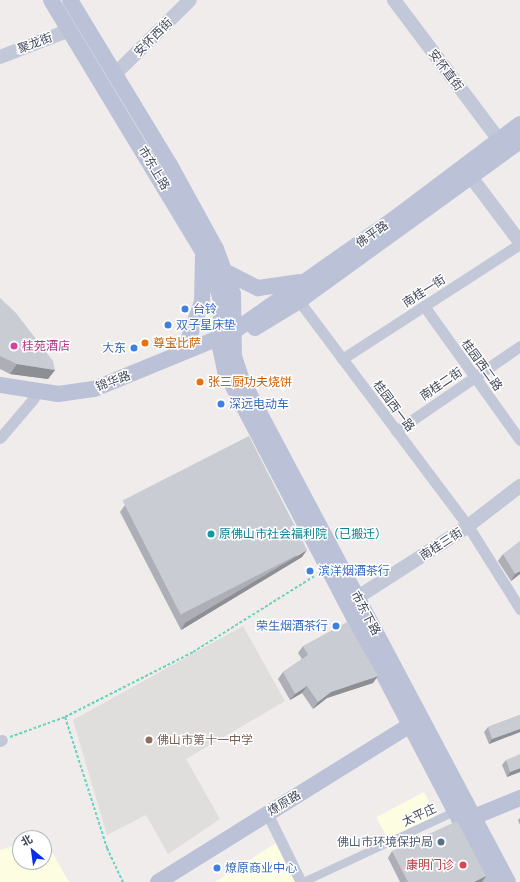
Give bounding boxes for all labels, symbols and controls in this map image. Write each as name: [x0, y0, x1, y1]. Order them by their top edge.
street label: 安怀西街: [131, 15, 175, 59]
street label: 聚龙街: [16, 30, 54, 56]
street label: 安怀直街: [426, 46, 466, 94]
street label: 市东上路: [135, 144, 173, 192]
street label: 佛平路: [353, 218, 391, 250]
street label: 南桂一街: [400, 272, 448, 310]
place label: 台铃: [193, 302, 217, 316]
marker: 台铃: [180, 304, 190, 314]
place label: 双子星床垫: [176, 318, 236, 332]
marker: 双子星床垫: [163, 320, 173, 330]
place label: 尊宝比萨: [153, 336, 201, 350]
street label: 桂园西二路: [459, 336, 505, 394]
marker: 尊宝比萨: [140, 338, 150, 348]
place label: 桂苑酒店: [22, 339, 70, 353]
marker: 桂苑酒店: [9, 341, 19, 351]
place label: 大东: [102, 341, 126, 355]
marker: 大东: [129, 343, 139, 353]
street label: 南桂二街: [417, 365, 465, 403]
street label: 锦华路: [94, 368, 132, 394]
place label: 张三厨功夫烧饼: [208, 375, 292, 389]
marker: 张三厨功夫烧饼: [195, 377, 205, 387]
street label: 桂园西一路: [370, 378, 418, 434]
place label: 深远电动车: [229, 397, 289, 411]
marker: 深远电动车: [216, 399, 226, 409]
street label: 南桂三街: [417, 525, 465, 563]
place label: 原佛山市社会福利院（已搬迁）: [219, 527, 387, 541]
marker: 原佛山市社会福利院（已搬迁）: [206, 529, 216, 539]
place label: 滨洋烟酒茶行: [318, 564, 390, 578]
marker: 滨洋烟酒茶行: [305, 566, 315, 576]
street label: 市东下路: [348, 588, 384, 638]
place label: 荣生烟酒茶行: [256, 619, 328, 633]
marker: 荣生烟酒茶行: [331, 621, 341, 631]
place label: 佛山市第十一中学: [157, 733, 253, 747]
marker: 佛山市第十一中学: [144, 735, 154, 745]
street label: 燎原路: [265, 788, 303, 818]
street label: 太平庄: [400, 801, 438, 829]
north arrow: [12, 830, 52, 870]
text: 北: [18, 832, 35, 849]
place label: 佛山市环境保护局: [337, 835, 433, 849]
marker: 佛山市环境保护局: [436, 837, 446, 847]
place label: 康明门诊: [406, 858, 454, 872]
marker: 康明门诊: [457, 859, 469, 871]
place label: 燎原商业中心: [225, 861, 297, 875]
marker: 燎原商业中心: [212, 863, 222, 873]

